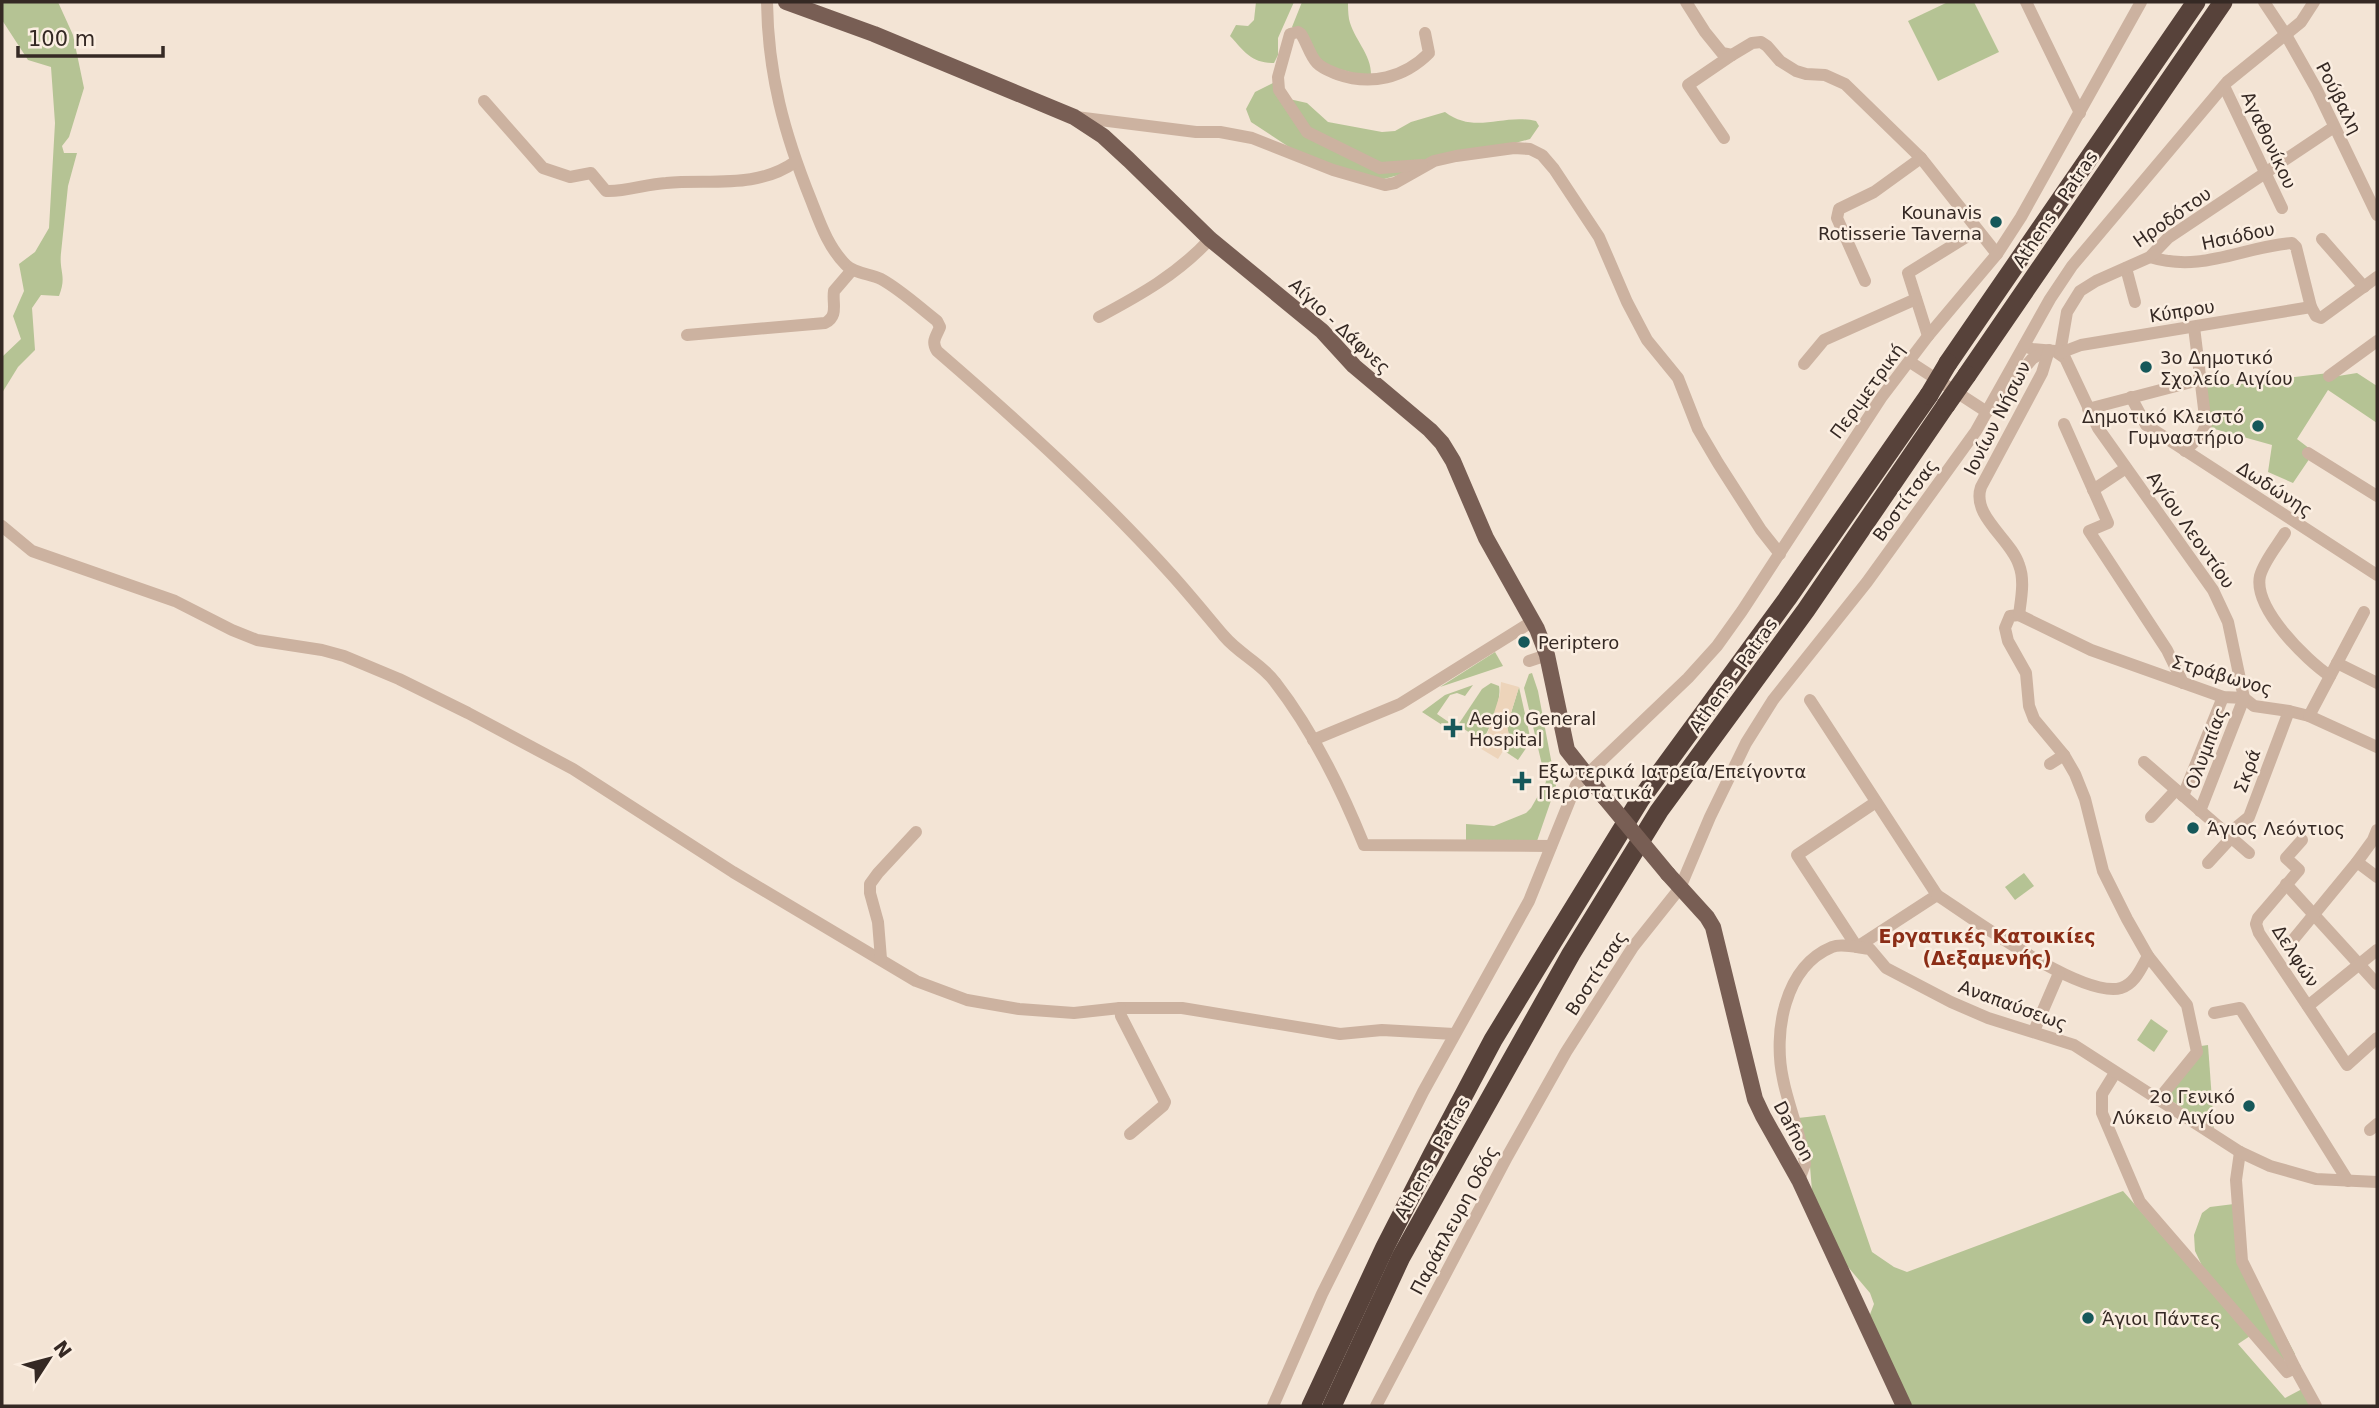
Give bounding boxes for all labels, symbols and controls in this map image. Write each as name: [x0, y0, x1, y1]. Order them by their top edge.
scale bar: [18, 14, 163, 58]
text: 100 m: [28, 27, 95, 51]
street label: Ρούβαλη: [2312, 59, 2366, 137]
street label: Αγαθονίκου: [2237, 88, 2301, 192]
street label: Athens - Patras: [2008, 147, 2102, 271]
street label: Ηροδότου: [2129, 183, 2215, 251]
place label: Kounavis Rotisserie Taverna: [1818, 202, 1982, 244]
marker: Kounavis Rotisserie Taverna: [1988, 214, 2004, 230]
street label: Ησιόδου: [2199, 218, 2277, 254]
street label: Αίγιο - Δάφνες: [1285, 274, 1395, 378]
street label: Κύπρου: [2148, 295, 2216, 327]
street label: Περιμετρική: [1825, 339, 1909, 443]
place label: 3ο Δημοτικό Σχολείο Αιγίου: [2160, 347, 2293, 389]
street label: Ιονίων Νήσων: [1959, 358, 2035, 478]
marker: 3ο Δημοτικό Σχολείο Αιγίου: [2138, 359, 2154, 375]
place label: Δημοτικό Κλειστό Γυμναστήριο: [2082, 406, 2244, 448]
marker: Δημοτικό Κλειστό Γυμναστήριο: [2250, 418, 2266, 434]
street label: Βοστίτσας: [1868, 455, 1942, 545]
street label: Δωδώνης: [2233, 457, 2317, 521]
street label: Αγίου Λεοντίου: [2143, 468, 2239, 592]
street label: Athens - Patras: [1684, 614, 1782, 736]
place label: Periptero: [1538, 632, 1619, 653]
marker: Periptero: [1516, 634, 1532, 650]
street label: Στράβωνος: [2169, 651, 2275, 699]
street label: Ολυμπίας: [2181, 704, 2231, 792]
place label: Aegio General Hospital: [1469, 708, 1596, 750]
marker: Aegio General Hospital: [1443, 718, 1463, 738]
street label: Σκρά: [2229, 746, 2265, 796]
place label: Εξωτερικά Ιατρεία/Επείγοντα Περιστατικά: [1538, 761, 1806, 803]
marker: Εξωτερικά Ιατρεία/Επείγοντα Περιστατικά: [1512, 771, 1532, 791]
place label: Άγιος Λεόντιος: [2207, 818, 2345, 839]
marker: Άγιος Λεόντιος: [2185, 820, 2201, 836]
street label: Δελφών: [2268, 921, 2324, 991]
district label: Εργατικές Κατοικίες (Δεξαμενής): [1878, 925, 2096, 969]
street label: Βοστίτσας: [1561, 927, 1631, 1019]
street label: Αναπαύσεως: [1956, 976, 2070, 1034]
place label: 2ο Γενικό Λύκειο Αιγίου: [2113, 1086, 2235, 1128]
street label: Athens - Patras: [1390, 1093, 1474, 1223]
street label: Dafnon: [1769, 1097, 1819, 1165]
marker: 2ο Γενικό Λύκειο Αιγίου: [2241, 1098, 2257, 1114]
street label: Παράπλευρη Οδός: [1406, 1142, 1502, 1298]
place label: Άγιοι Πάντες: [2102, 1308, 2221, 1329]
marker: Άγιοι Πάντες: [2080, 1310, 2096, 1326]
north arrow: [14, 1324, 84, 1394]
text: N: [49, 1336, 76, 1362]

